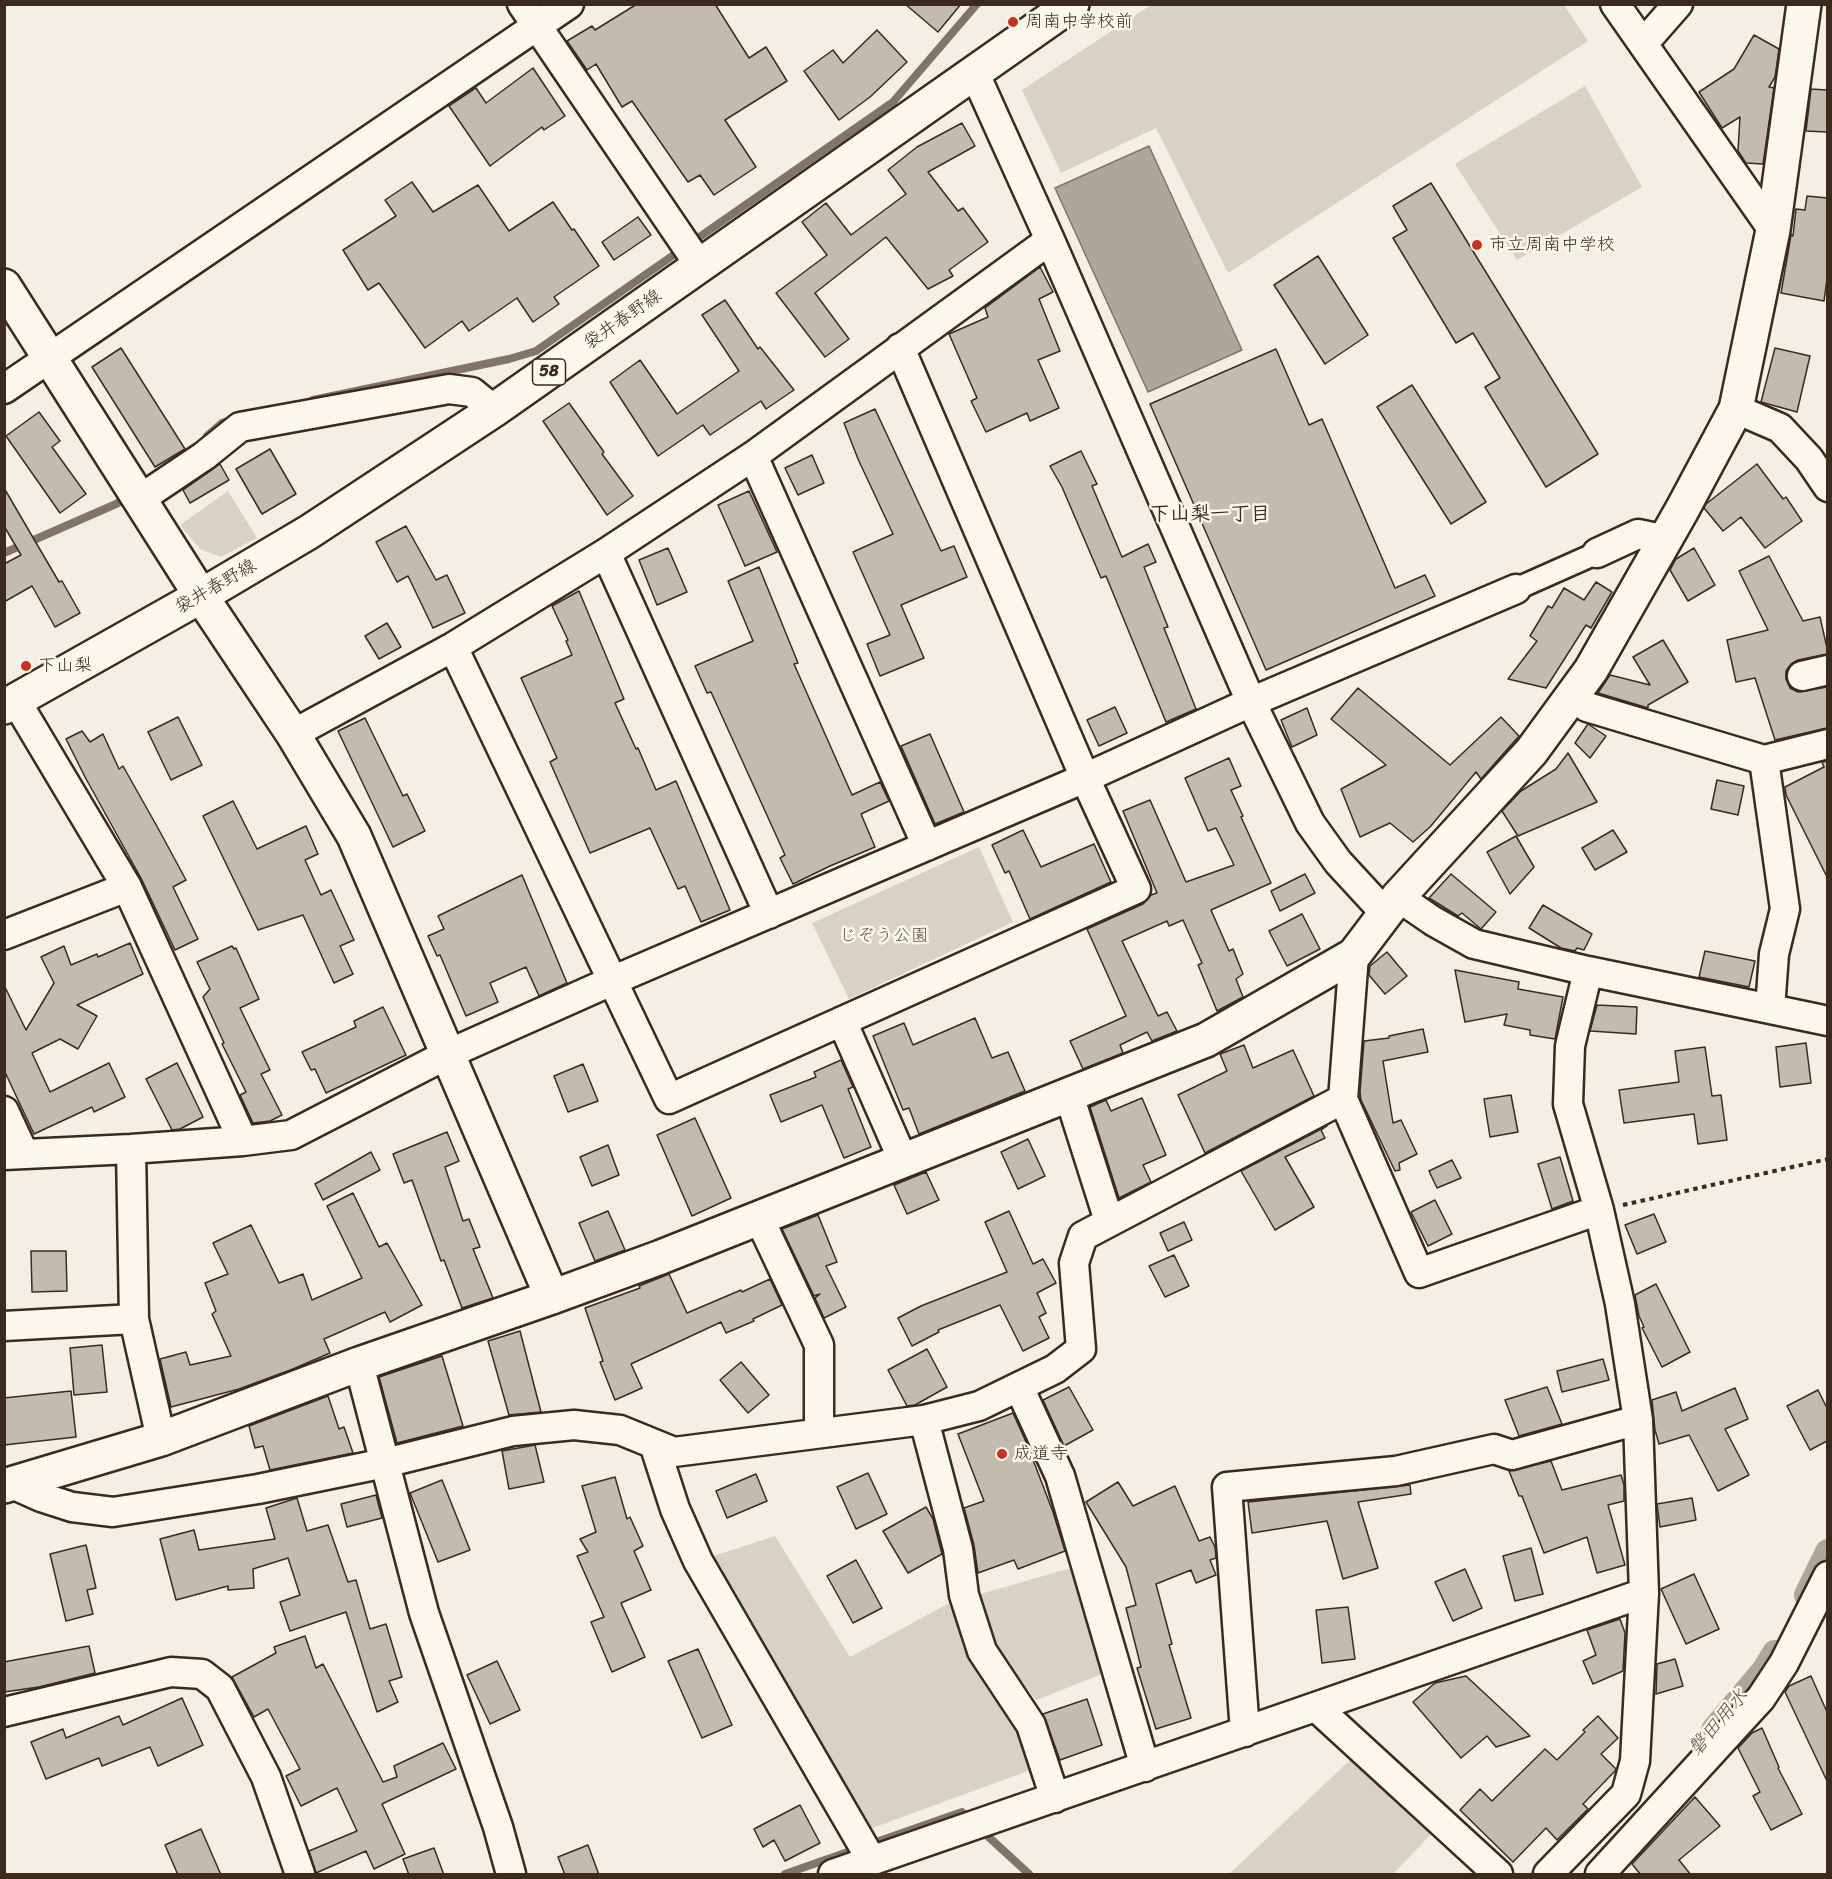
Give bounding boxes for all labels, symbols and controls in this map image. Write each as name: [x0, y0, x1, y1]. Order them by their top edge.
place label: 周南中学校前: [1025, 11, 1133, 33]
marker: 周南中学校前: [1006, 15, 1020, 29]
place label: 市立周南中学校: [1489, 234, 1615, 256]
marker: 市立周南中学校: [1470, 238, 1484, 252]
street label: 袋井春野線: [580, 285, 666, 355]
road number: 58: [532, 359, 566, 385]
district label: 下山梨一丁目: [1150, 503, 1270, 527]
street label: 袋井春野線: [172, 555, 260, 619]
place label: 下山梨: [38, 655, 92, 677]
marker: 下山梨: [19, 659, 33, 673]
park label: じぞう公園: [839, 925, 929, 947]
place label: 成道寺: [1014, 1443, 1068, 1465]
marker: 成道寺: [995, 1447, 1009, 1461]
water label: 磐田用水: [1684, 1685, 1754, 1761]

